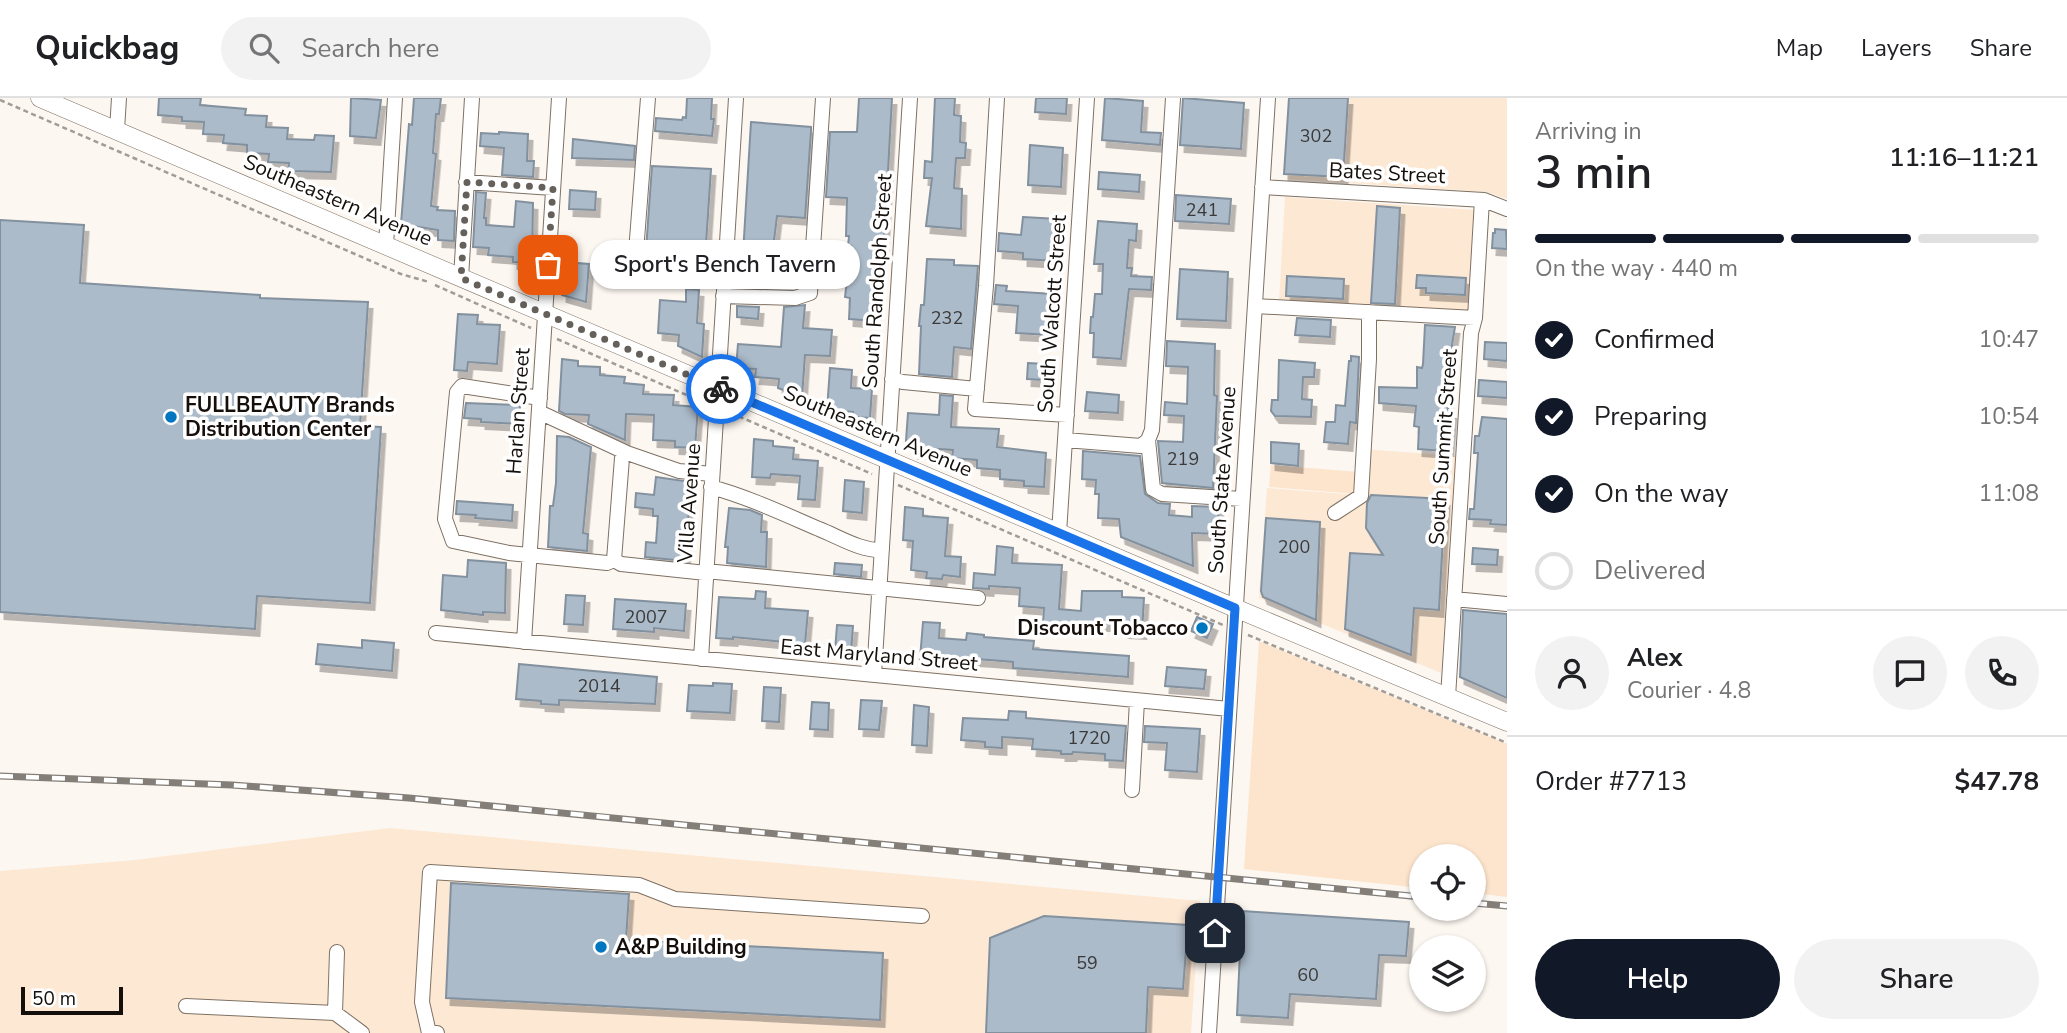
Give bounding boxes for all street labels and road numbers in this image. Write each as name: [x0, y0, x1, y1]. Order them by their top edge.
street label: Southeastern Avenue: [239, 148, 437, 252]
street label: Bates Street: [1328, 156, 1447, 190]
street label: South Randolph Street: [856, 172, 899, 389]
street label: South Walcott Street: [1031, 213, 1073, 414]
street label: Harlan Street: [500, 346, 536, 475]
street label: South Summit Street: [1422, 347, 1464, 546]
street label: Southeastern Avenue: [779, 379, 977, 483]
street label: South State Avenue: [1201, 385, 1243, 575]
street label: Villa Avenue: [671, 442, 707, 565]
street label: East Maryland Street: [779, 632, 980, 678]

